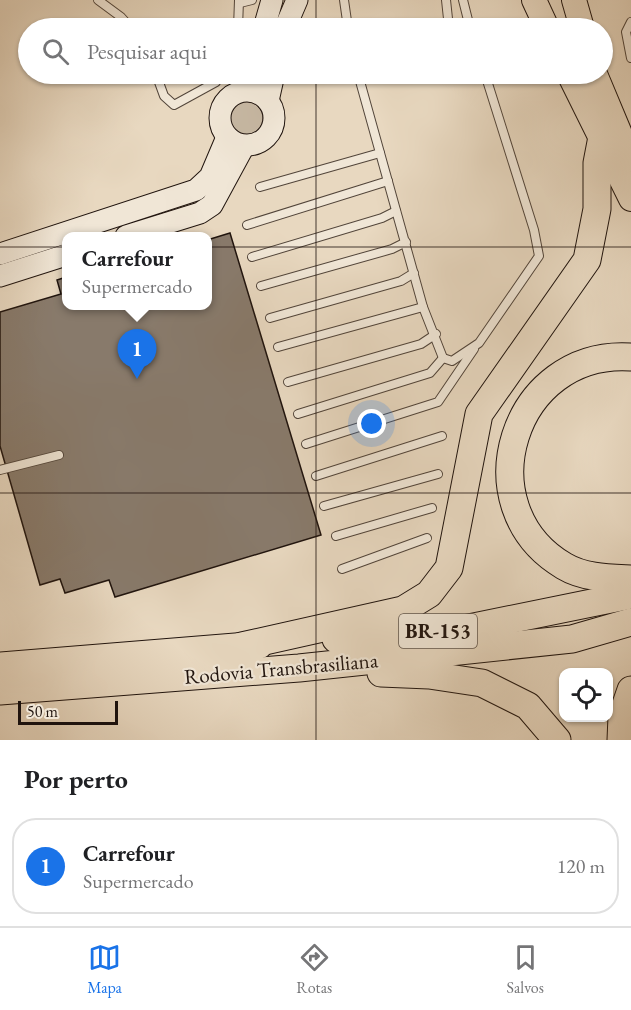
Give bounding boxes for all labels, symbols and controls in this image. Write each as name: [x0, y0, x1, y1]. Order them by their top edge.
search box: [18, 18, 613, 84]
icon: search: [39, 35, 72, 68]
text: Pesquisar aqui: [87, 37, 207, 66]
popup: [62, 232, 212, 310]
text: Carrefour: [82, 244, 173, 273]
text: Supermercado: [82, 273, 192, 299]
pin: 1: [118, 330, 156, 379]
your location: [357, 409, 386, 438]
road number: BR-153: [399, 614, 477, 648]
street label: Rodovia Transbrasiliana: [183, 646, 380, 690]
map controls: [559, 668, 613, 722]
button: locate: [559, 668, 613, 722]
scale bar: [18, 698, 118, 726]
text: 50 m: [27, 701, 58, 722]
text: Por perto: [24, 762, 128, 796]
text: Carrefour: [83, 839, 175, 868]
text: 1: [40, 853, 51, 879]
text: 120 m: [557, 853, 605, 879]
text: Supermercado: [83, 868, 194, 894]
tab: Mapa: [87, 941, 122, 998]
tab: Rotas: [296, 941, 332, 998]
tab: Salvos: [506, 941, 544, 998]

